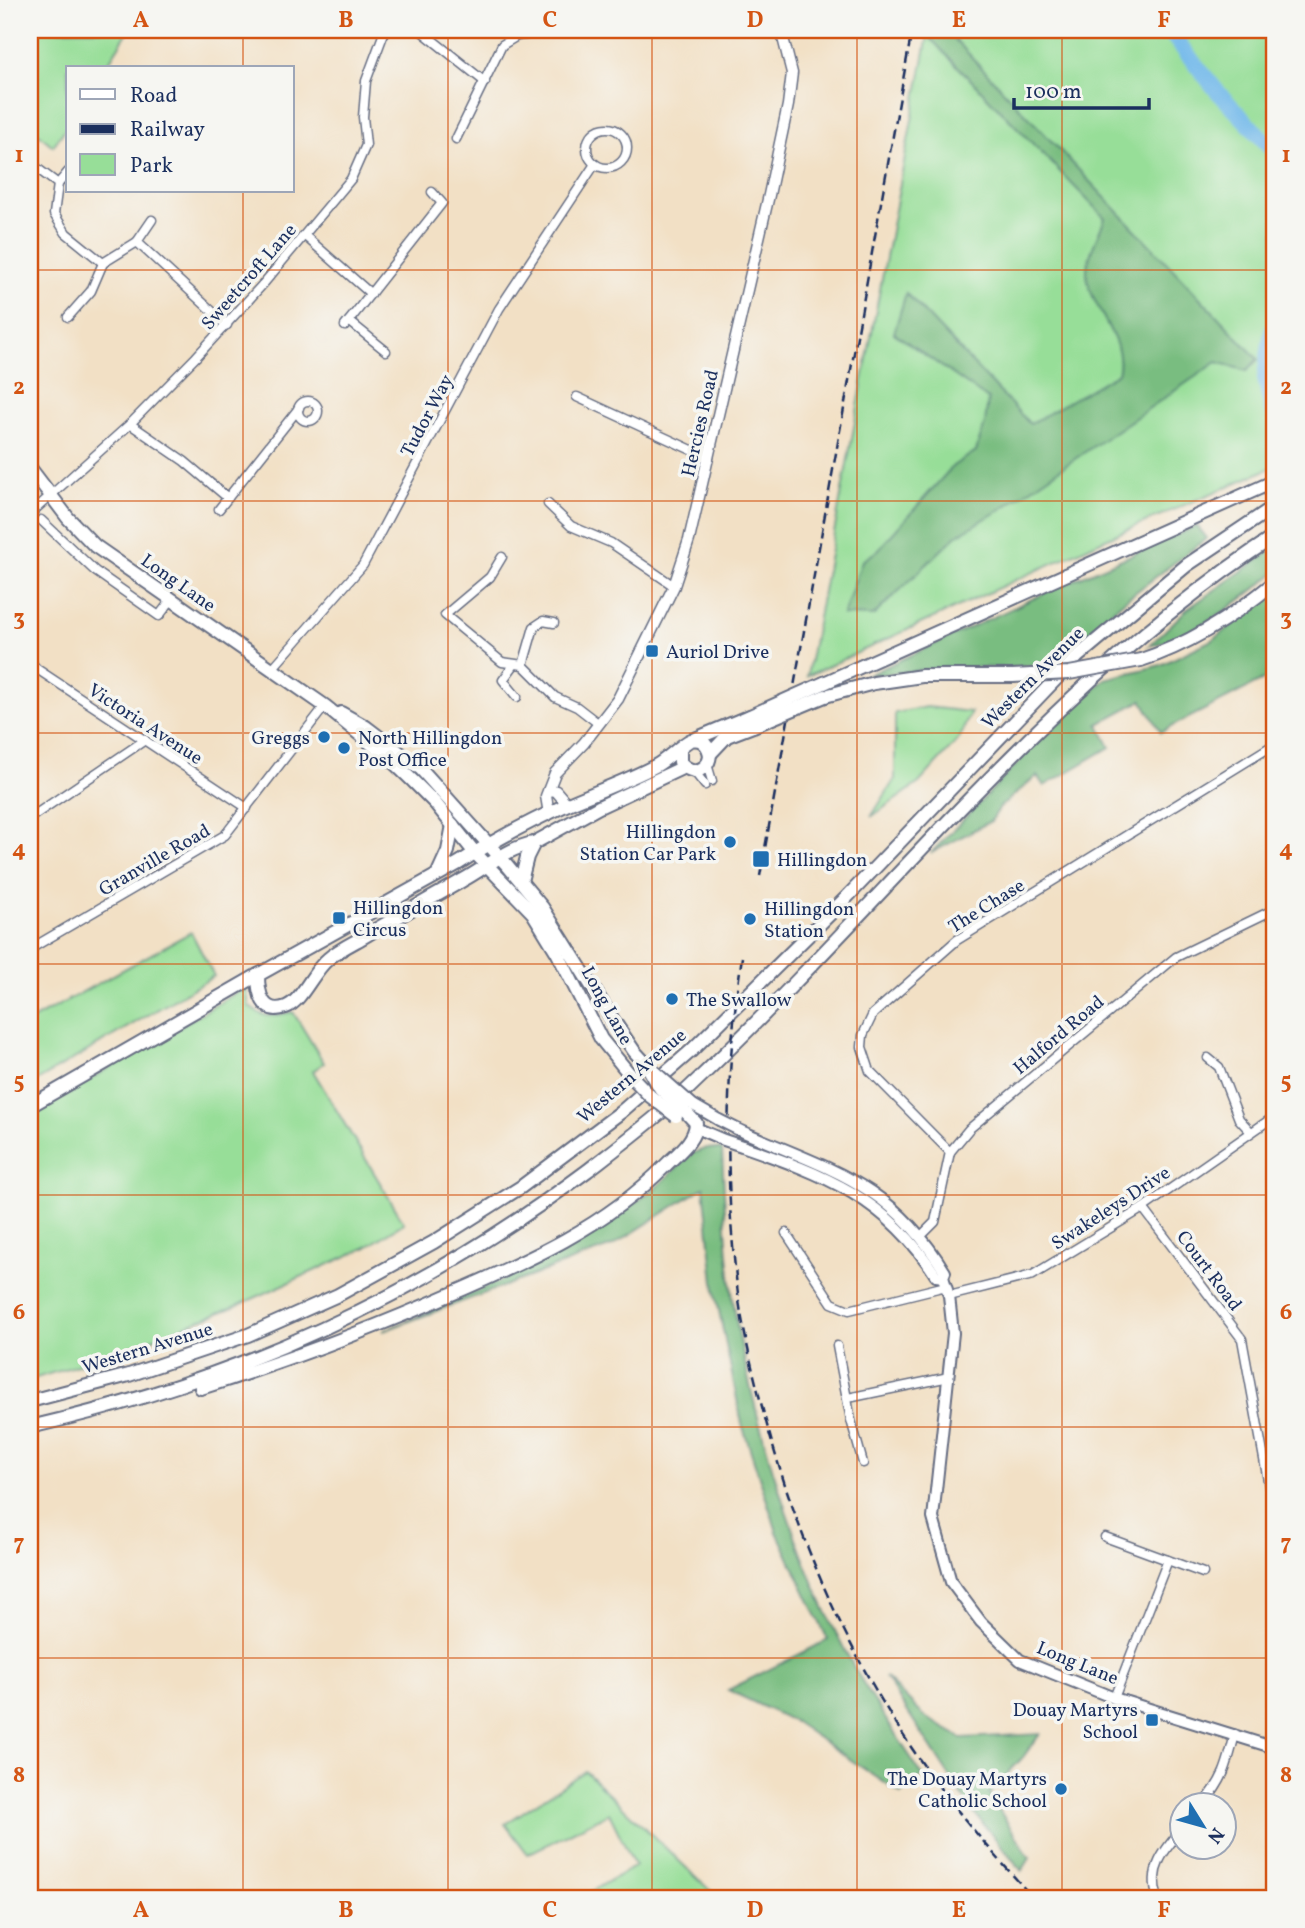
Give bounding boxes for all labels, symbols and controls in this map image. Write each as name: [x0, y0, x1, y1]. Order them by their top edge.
text: A: [133, 5, 149, 37]
text: B: [338, 5, 354, 37]
text: C: [543, 5, 557, 37]
text: D: [747, 5, 764, 37]
text: E: [952, 5, 966, 37]
text: F: [1157, 5, 1171, 37]
legend: [66, 66, 294, 192]
scale bar: [1014, 66, 1149, 110]
text: 100 m: [1025, 78, 1082, 107]
text: Road: [130, 82, 177, 111]
text: Railway: [130, 116, 206, 145]
text: 1: [14, 140, 24, 172]
text: 1: [1281, 140, 1291, 172]
text: Park: [130, 152, 173, 181]
street label: Sweetcroft Lane: [196, 218, 303, 336]
street label: Hercies Road: [676, 367, 726, 480]
street label: Tudor Way: [395, 370, 460, 462]
text: 2: [13, 372, 25, 404]
text: 2: [1280, 372, 1292, 404]
street label: Long Lane: [135, 548, 221, 619]
text: 3: [13, 603, 25, 635]
text: 3: [1280, 603, 1292, 635]
street label: Western Avenue: [976, 621, 1090, 735]
place label: Auriol Drive: [666, 640, 769, 666]
marker: Auriol Drive: [644, 643, 660, 659]
street label: Victoria Avenue: [82, 678, 207, 772]
place label: Greggs: [252, 726, 310, 752]
place label: North Hillingdon Post Office: [358, 726, 502, 774]
marker: Greggs: [316, 729, 332, 745]
marker: North Hillingdon Post Office: [336, 740, 352, 756]
street label: Granville Road: [94, 818, 216, 903]
place label: Hillingdon Station Car Park: [580, 820, 716, 868]
text: 4: [12, 834, 26, 866]
marker: Hillingdon Station Car Park: [722, 834, 738, 850]
text: 4: [1279, 834, 1293, 866]
place label: Hillingdon: [777, 848, 867, 874]
marker: Hillingdon: [751, 849, 771, 869]
street label: The Chase: [944, 873, 1030, 940]
place label: Hillingdon Circus: [353, 896, 443, 944]
place label: Hillingdon Station: [764, 897, 854, 945]
marker: Hillingdon Circus: [331, 910, 347, 926]
marker: Hillingdon Station: [742, 911, 758, 927]
street label: Long Lane: [574, 962, 638, 1050]
place label: The Swallow: [686, 988, 792, 1014]
street label: Halford Road: [1008, 990, 1110, 1081]
marker: The Swallow: [664, 991, 680, 1007]
street label: Western Avenue: [572, 1023, 693, 1130]
text: 5: [13, 1066, 25, 1098]
text: 5: [1280, 1066, 1292, 1098]
street label: Swakeleys Drive: [1047, 1161, 1176, 1257]
street label: Court Road: [1170, 1226, 1247, 1317]
text: 6: [13, 1297, 25, 1329]
text: 6: [1280, 1297, 1292, 1329]
street label: Western Avenue: [79, 1317, 216, 1381]
text: 7: [14, 1528, 25, 1560]
text: 7: [1281, 1528, 1292, 1560]
street label: Long Lane: [1032, 1636, 1122, 1692]
place label: Douay Martyrs School: [1013, 1698, 1138, 1746]
marker: Douay Martyrs School: [1144, 1712, 1160, 1728]
text: 8: [13, 1760, 25, 1792]
text: 8: [1280, 1760, 1292, 1792]
place label: The Douay Martyrs Catholic School: [887, 1767, 1047, 1815]
marker: The Douay Martyrs Catholic School: [1053, 1781, 1069, 1797]
north arrow: [1168, 1792, 1238, 1862]
text: N: [1200, 1822, 1230, 1849]
text: A: [133, 1895, 149, 1927]
text: B: [338, 1895, 354, 1927]
text: C: [543, 1895, 557, 1927]
text: D: [747, 1895, 764, 1927]
text: E: [952, 1895, 966, 1927]
text: F: [1157, 1895, 1171, 1927]

